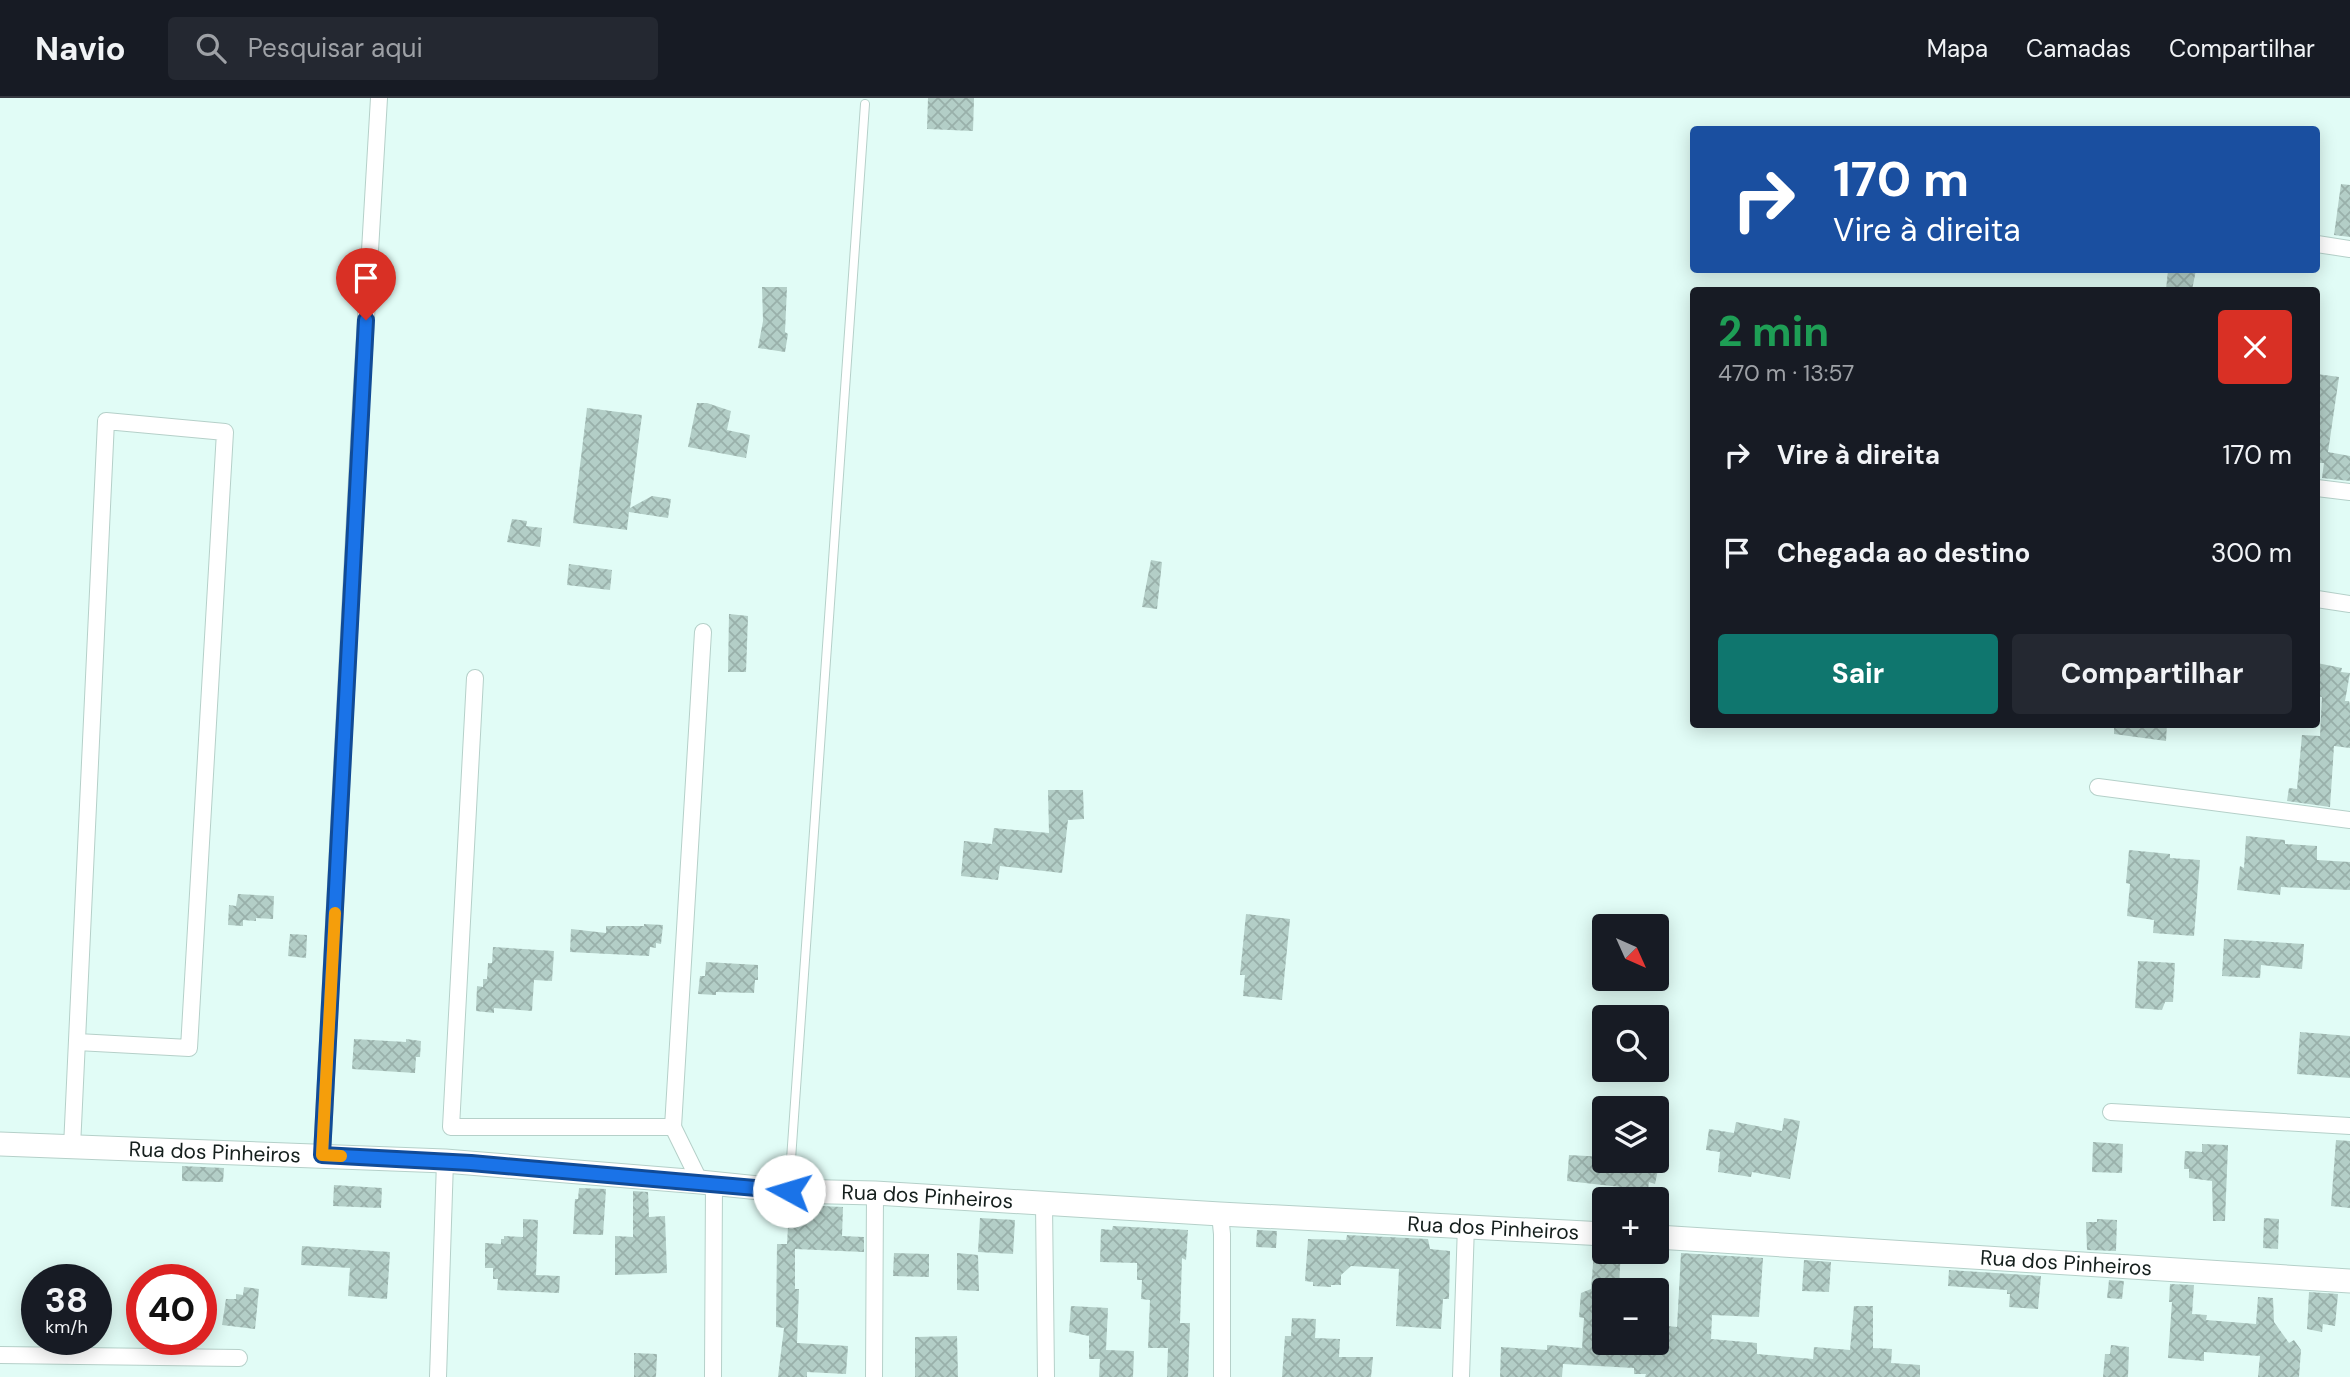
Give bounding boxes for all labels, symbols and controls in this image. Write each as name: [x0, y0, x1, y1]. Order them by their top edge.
search box: [168, 17, 658, 80]
text: Navio: [35, 27, 126, 70]
icon: search: [192, 29, 230, 67]
text: Pesquisar aqui: [248, 31, 423, 65]
text: Mapa: [1927, 33, 1988, 64]
text: Camadas: [2026, 33, 2131, 64]
text: Compartilhar: [2169, 33, 2315, 64]
text: 170 m: [1833, 147, 1969, 211]
icon: right: [1718, 154, 1809, 245]
text: Vire à direita: [1833, 209, 2021, 251]
pin: [336, 248, 396, 320]
icon: arrive: [347, 259, 385, 297]
text: 2 min: [1718, 304, 1829, 359]
button: close: [2218, 310, 2292, 384]
text: 470 m · 13:57: [1718, 358, 1854, 388]
icon: right: [1718, 436, 1756, 474]
text: Vire à direita: [1777, 438, 1940, 472]
text: 170 m: [2223, 438, 2292, 472]
icon: arrive: [1718, 534, 1756, 572]
text: Chegada ao destino: [1777, 536, 2030, 570]
text: 300 m: [2211, 536, 2292, 570]
button: Sair: [1718, 634, 1998, 714]
button: Compartilhar: [2012, 634, 2292, 714]
north arrow: [1592, 914, 1670, 990]
map controls: [1592, 914, 1669, 1355]
button: search: [1592, 1005, 1669, 1082]
button: layers: [1592, 1096, 1669, 1173]
street label: Rua dos Pinheiros: [128, 1135, 301, 1169]
position arrow: [752, 1154, 826, 1228]
street label: Rua dos Pinheiros: [841, 1178, 1014, 1215]
button: +: [1592, 1187, 1669, 1264]
street label: Rua dos Pinheiros: [1407, 1210, 1580, 1247]
street label: Rua dos Pinheiros: [1979, 1244, 2153, 1282]
speed limit sign: 40: [126, 1264, 217, 1355]
text: 38: [45, 1277, 88, 1323]
button: −: [1592, 1278, 1669, 1355]
text: km/h: [45, 1315, 88, 1339]

